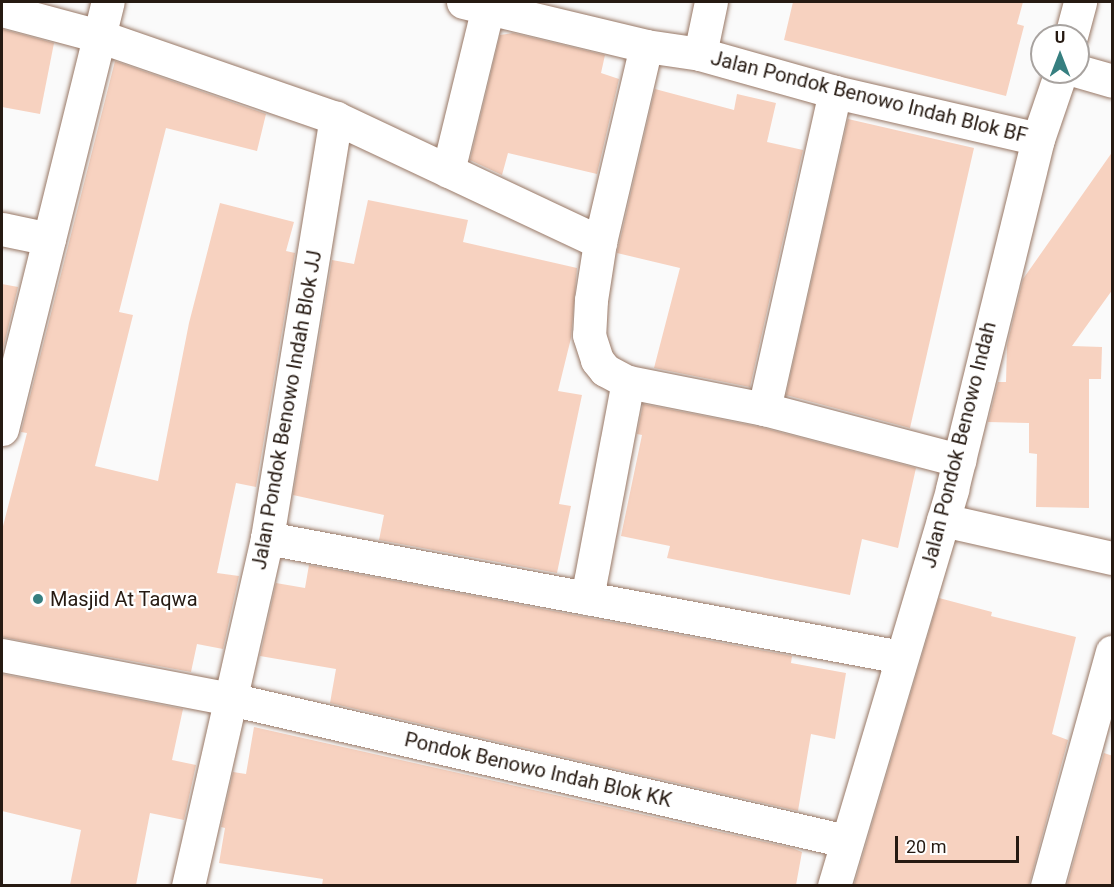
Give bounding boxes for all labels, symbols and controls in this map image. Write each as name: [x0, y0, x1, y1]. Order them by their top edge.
north arrow: [1030, 24, 1090, 84]
text: U: [1055, 28, 1065, 47]
street label: Jalan Pondok Benowo Indah Blok BF: [708, 46, 1030, 148]
street label: Jalan Pondok Benowo Indah Blok JJ: [247, 248, 327, 572]
street label: Jalan Pondok Benowo Indah: [917, 319, 1001, 571]
place label: Masjid At Taqwa: [50, 587, 198, 611]
marker: Masjid At Taqwa: [31, 592, 45, 606]
street label: Pondok Benowo Indah Blok KK: [402, 728, 674, 812]
scale bar: [898, 824, 1022, 862]
text: 20 m: [906, 836, 946, 857]

